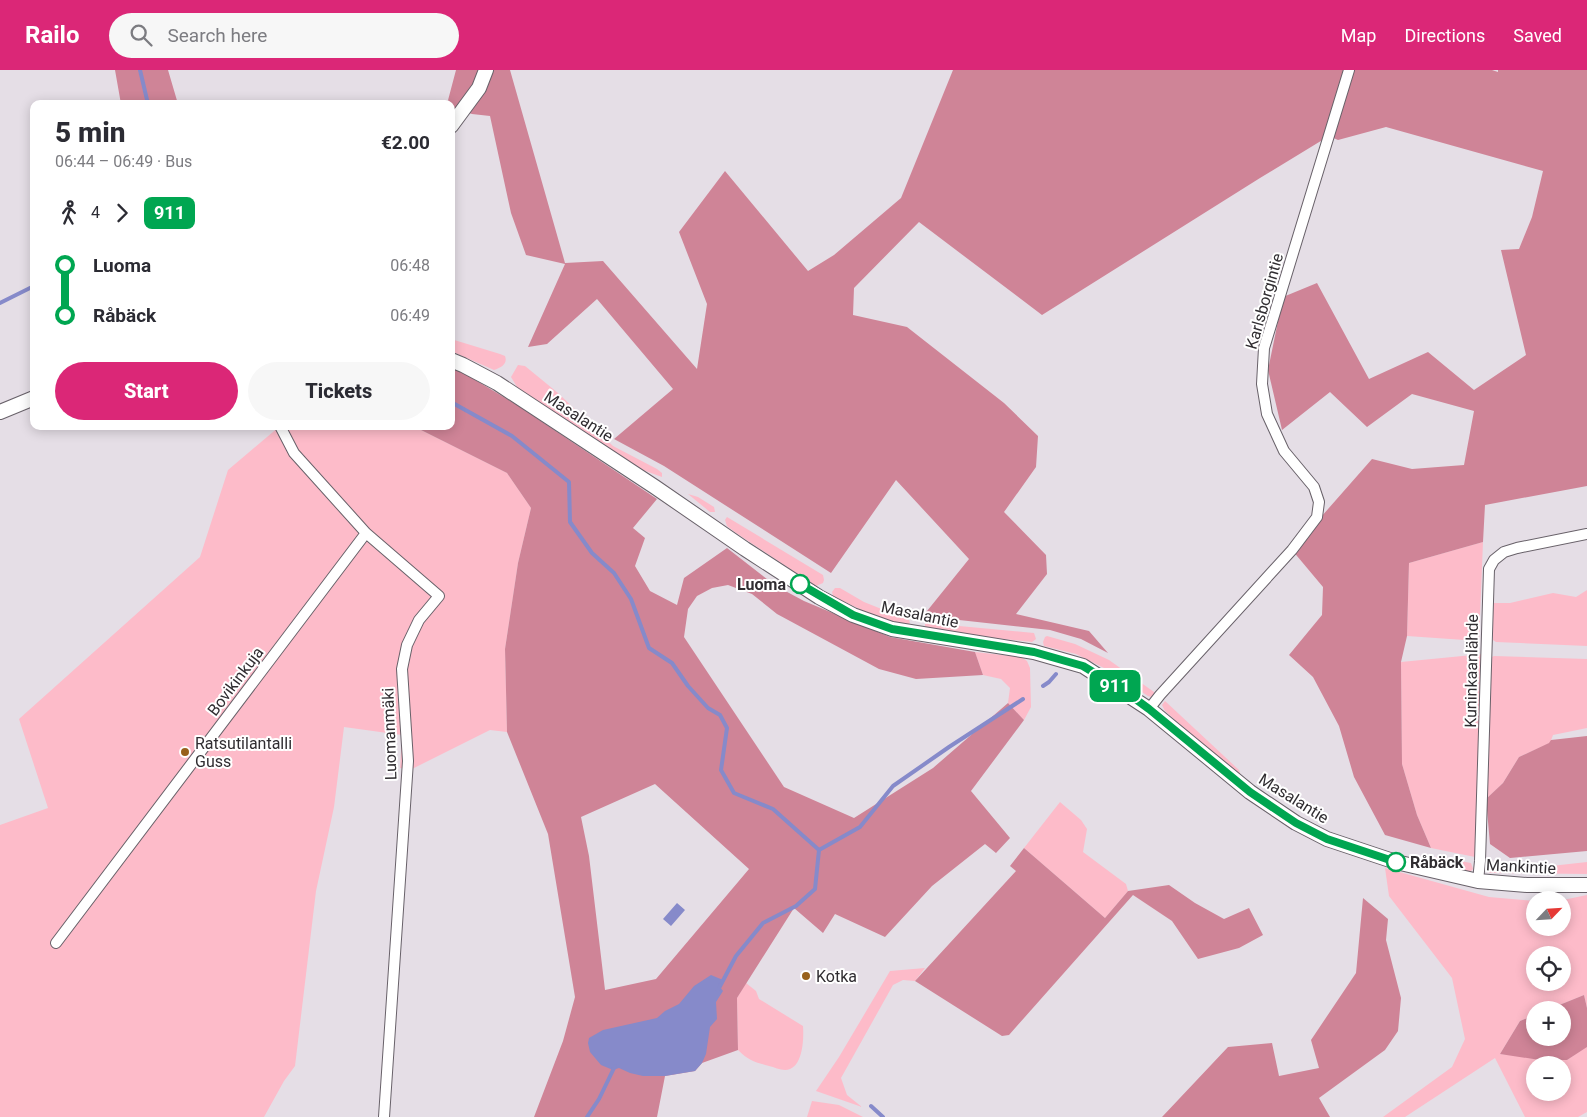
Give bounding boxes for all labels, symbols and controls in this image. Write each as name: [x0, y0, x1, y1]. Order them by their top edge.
search box: [109, 13, 459, 58]
text: Railo: [25, 21, 79, 49]
icon: search: [127, 21, 155, 49]
text: Search here: [167, 24, 267, 47]
text: Map: [1341, 25, 1376, 46]
text: Directions: [1404, 25, 1485, 46]
text: Saved: [1513, 25, 1562, 46]
text: 5 min: [55, 116, 126, 149]
text: €2.00: [381, 131, 430, 154]
text: 06:44 – 06:49 · Bus: [55, 152, 192, 171]
icon: walk: [55, 199, 83, 227]
icon: forward: [108, 199, 136, 227]
text: 911: [154, 202, 185, 223]
text: 4: [91, 203, 100, 222]
street label: Karlsborgintie: [1242, 251, 1287, 351]
text: Luoma: [93, 254, 151, 277]
text: 06:48: [390, 256, 430, 275]
text: Råbäck: [93, 304, 156, 327]
text: 06:49: [390, 306, 430, 325]
button: Start: [55, 362, 238, 420]
button: Tickets: [248, 362, 430, 420]
street label: Masalantie: [541, 387, 617, 446]
marker: Luoma: [790, 574, 810, 594]
place label: Luoma: [737, 575, 786, 594]
street label: Masalantie: [879, 597, 960, 632]
street label: Kuninkaanlähde: [1461, 614, 1482, 728]
street label: Bovikinkuja: [203, 643, 267, 719]
line badge: 911: [1086, 670, 1144, 702]
text: 911: [1100, 675, 1130, 696]
street label: Luomanmäki: [378, 687, 401, 781]
place label: Ratsutilantalli Guss: [195, 734, 292, 771]
marker: Ratsutilantalli Guss: [179, 746, 191, 758]
street label: Masalantie: [1255, 770, 1332, 827]
marker: Råbäck: [1386, 852, 1406, 872]
place label: Råbäck: [1410, 853, 1464, 872]
street label: Mankintie: [1486, 855, 1556, 878]
north arrow: [1526, 891, 1571, 936]
map controls: [1526, 891, 1571, 1101]
button: locate: [1526, 946, 1571, 991]
place label: Kotka: [816, 967, 857, 986]
marker: Kotka: [800, 970, 812, 982]
button: +: [1526, 1001, 1571, 1046]
button: −: [1526, 1056, 1571, 1101]

